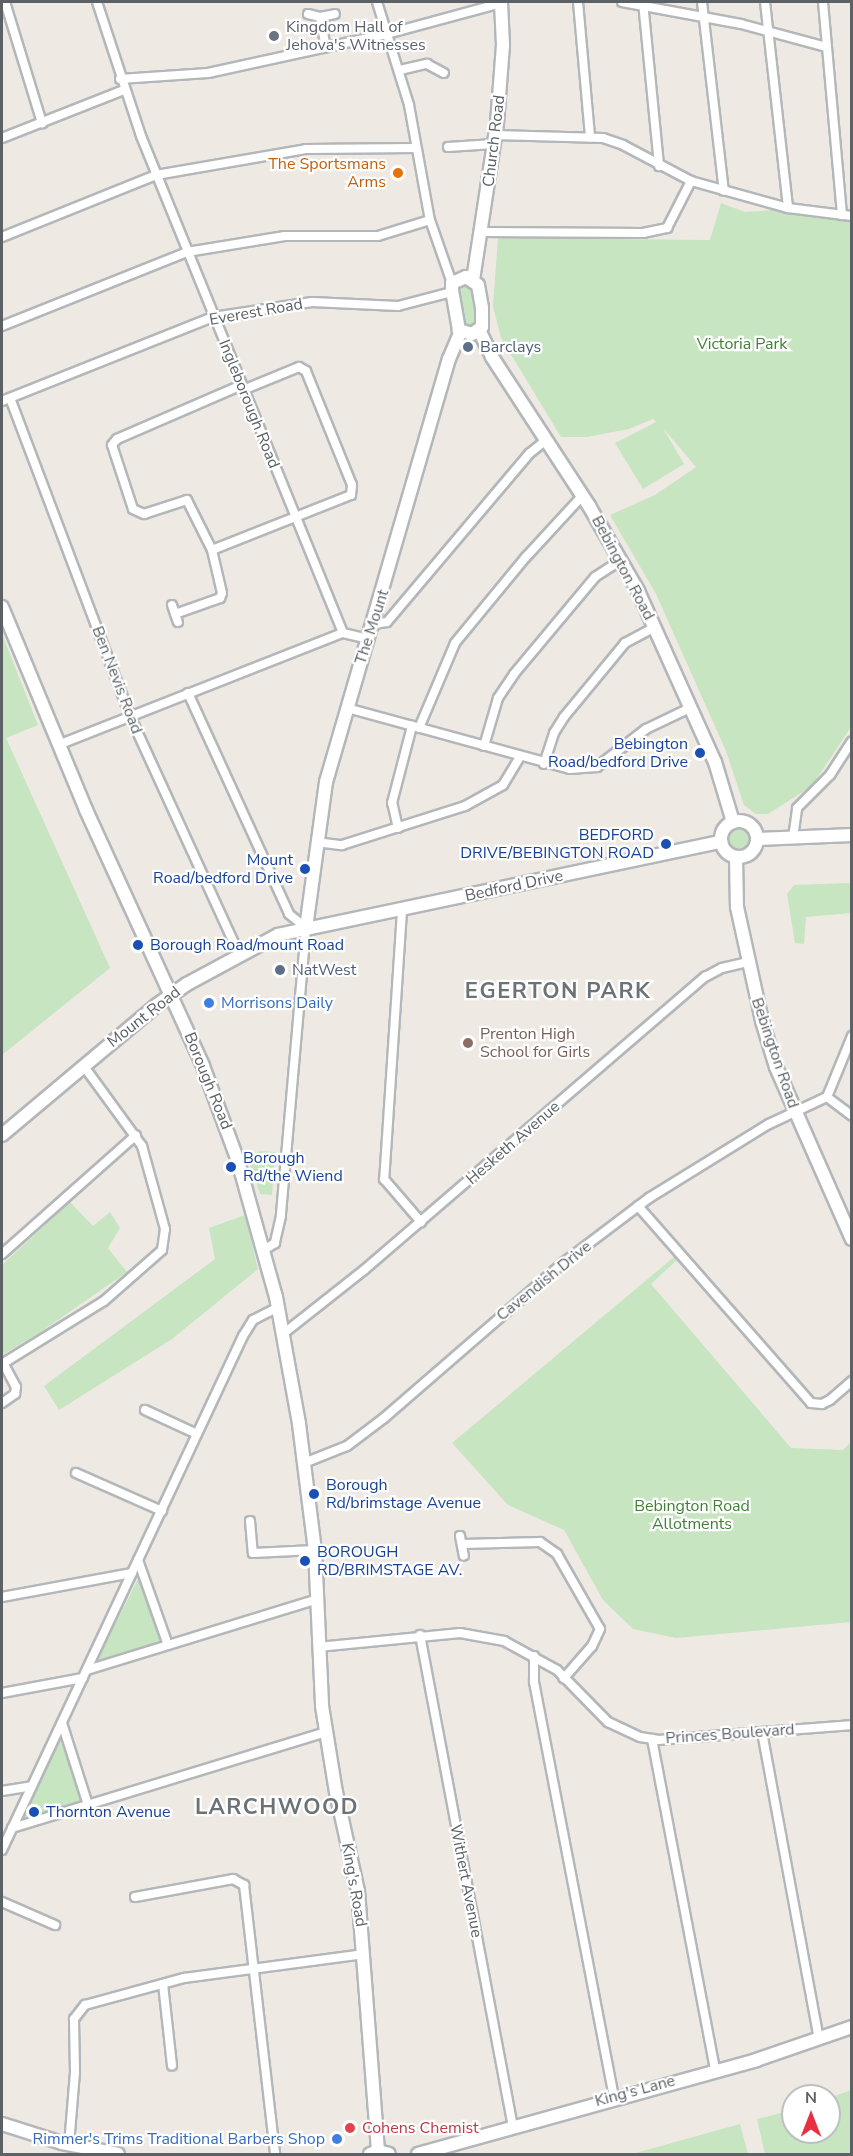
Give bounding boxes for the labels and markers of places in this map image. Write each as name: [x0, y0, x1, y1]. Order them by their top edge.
place label: Kingdom Hall of Jehova's Witnesses: [286, 17, 426, 55]
marker: Kingdom Hall of Jehova's Witnesses: [267, 29, 281, 43]
place label: The Sportsmans Arms: [268, 154, 386, 192]
marker: The Sportsmans Arms: [391, 166, 405, 180]
place label: Barclays: [480, 337, 541, 357]
marker: Barclays: [461, 340, 475, 354]
place label: Bebington Road/bedford Drive: [548, 734, 688, 772]
marker: Bebington Road/bedford Drive: [693, 746, 707, 760]
place label: BEDFORD DRIVE/BEBINGTON ROAD: [460, 825, 654, 863]
marker: BEDFORD DRIVE/BEBINGTON ROAD: [659, 837, 673, 851]
place label: Mount Road/bedford Drive: [153, 850, 293, 888]
marker: Mount Road/bedford Drive: [298, 862, 312, 876]
place label: Borough Road/mount Road: [150, 935, 344, 955]
marker: Borough Road/mount Road: [131, 938, 145, 952]
place label: NatWest: [292, 960, 356, 980]
marker: NatWest: [273, 963, 287, 977]
place label: Morrisons Daily: [221, 993, 333, 1013]
marker: Morrisons Daily: [202, 996, 216, 1010]
place label: Prenton High School for Girls: [480, 1024, 590, 1062]
marker: Prenton High School for Girls: [461, 1036, 475, 1050]
place label: Borough Rd/the Wiend: [243, 1148, 343, 1186]
marker: Borough Rd/the Wiend: [224, 1160, 238, 1174]
place label: Borough Rd/brimstage Avenue: [326, 1475, 481, 1513]
marker: Borough Rd/brimstage Avenue: [307, 1487, 321, 1501]
place label: BOROUGH RD/BRIMSTAGE AV.: [317, 1542, 462, 1580]
marker: BOROUGH RD/BRIMSTAGE AV.: [298, 1554, 312, 1568]
place label: Thornton Avenue: [46, 1802, 170, 1822]
marker: Thornton Avenue: [27, 1805, 41, 1819]
place label: Cohens Chemist: [362, 2118, 479, 2138]
marker: Cohens Chemist: [343, 2121, 357, 2135]
place label: Rimmer's Trims Traditional Barbers Shop: [33, 2129, 325, 2149]
marker: Rimmer's Trims Traditional Barbers Shop: [330, 2132, 344, 2146]

